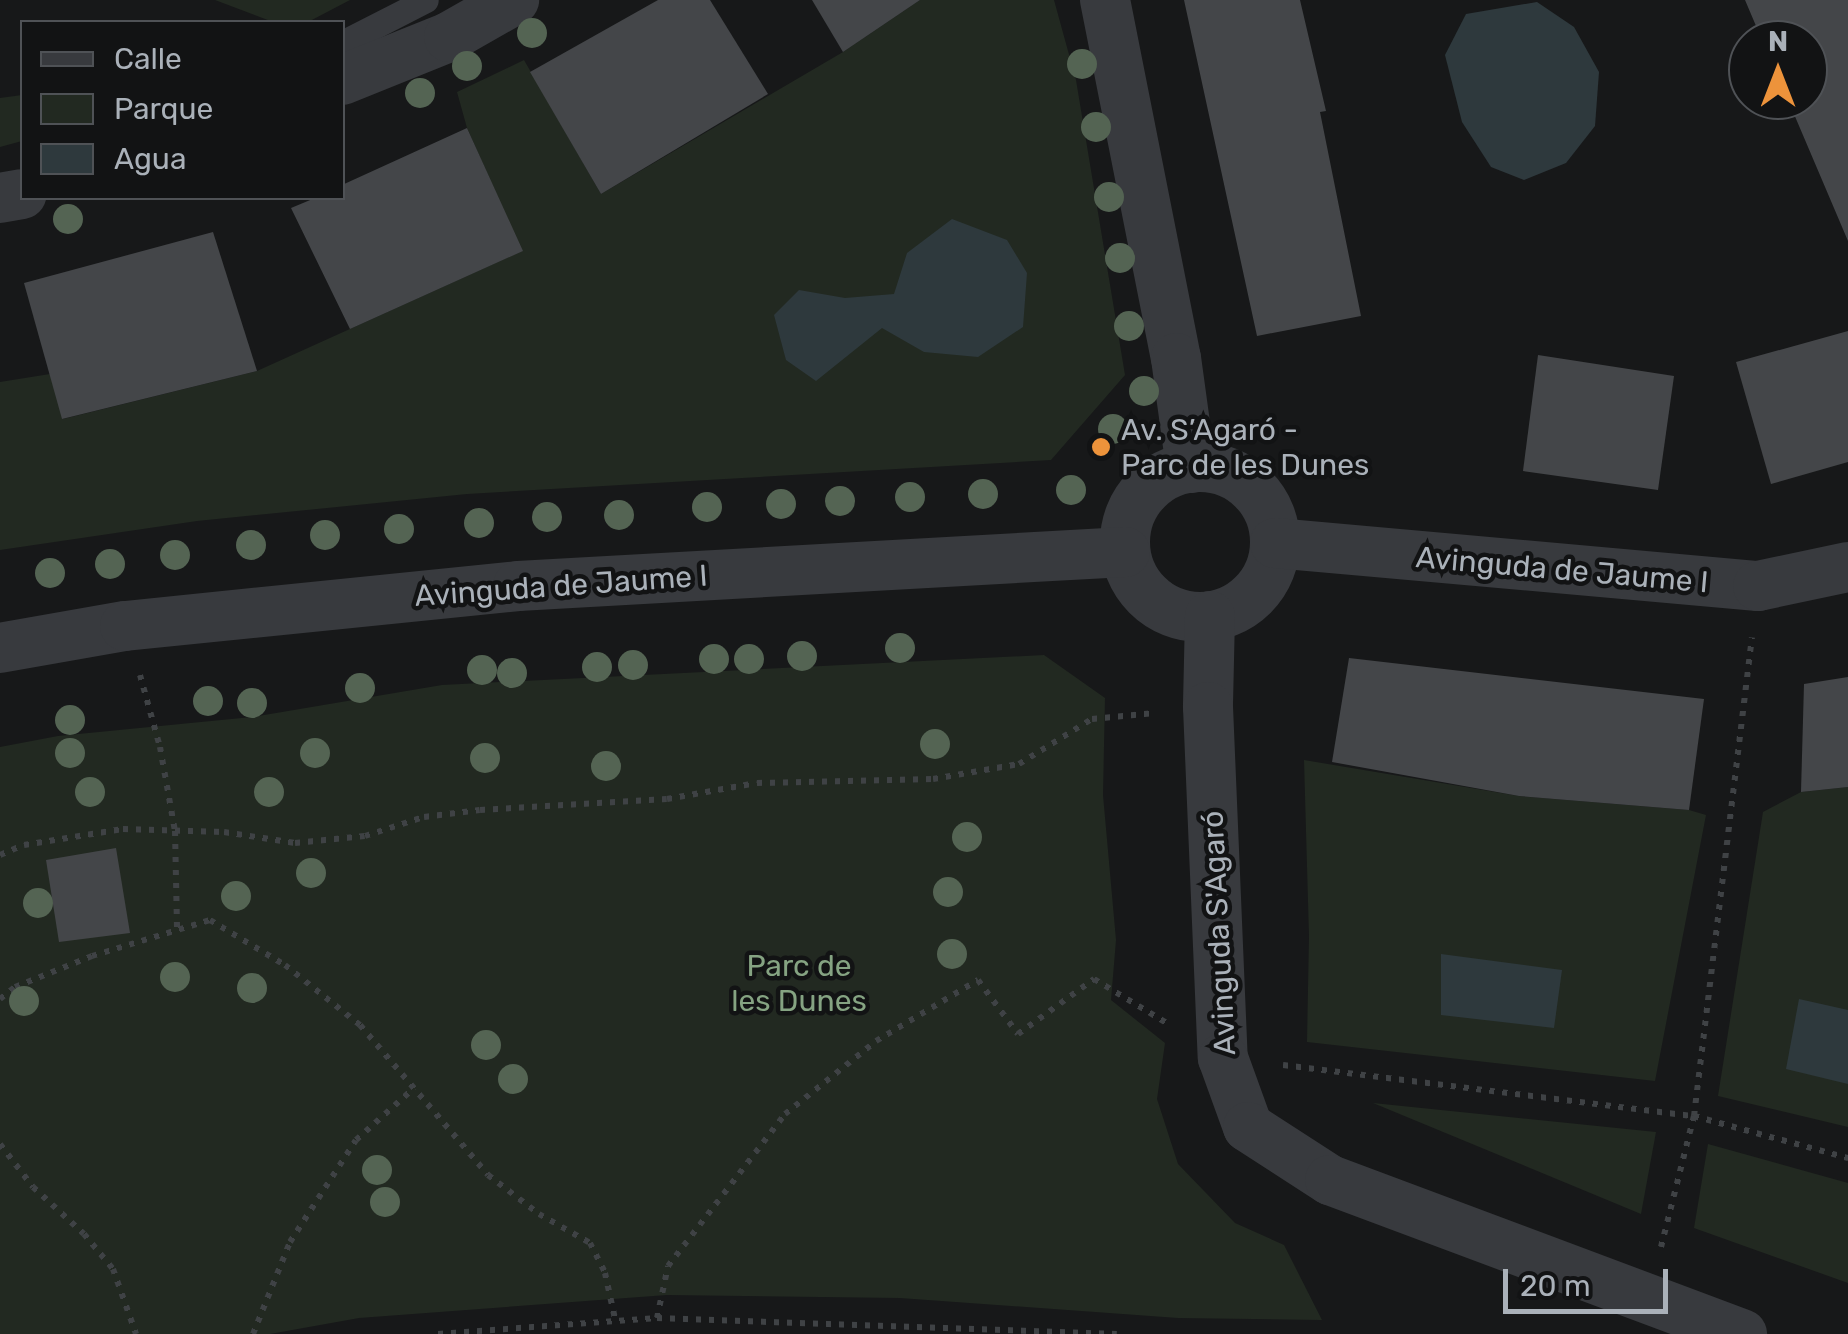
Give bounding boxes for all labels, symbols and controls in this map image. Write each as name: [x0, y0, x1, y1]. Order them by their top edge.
legend: [20, 20, 345, 200]
north arrow: [1728, 20, 1828, 120]
text: N: [1768, 25, 1788, 58]
text: Calle: [114, 41, 182, 77]
text: Parque: [114, 91, 213, 127]
text: Agua: [114, 141, 186, 177]
place label: Av. S’Agaró - Parc de les Dunes: [1121, 412, 1369, 482]
marker: Av. S’Agaró - Parc de les Dunes: [1090, 436, 1112, 458]
street label: Avinguda de Jaume I: [1414, 539, 1710, 601]
street label: Avinguda de Jaume I: [413, 558, 709, 614]
street label: Avinguda S'Agaró: [1195, 810, 1243, 1056]
park label: Parc de les Dunes: [731, 948, 867, 1018]
scale bar: [1508, 1249, 1673, 1311]
text: 20 m: [1520, 1268, 1591, 1304]

